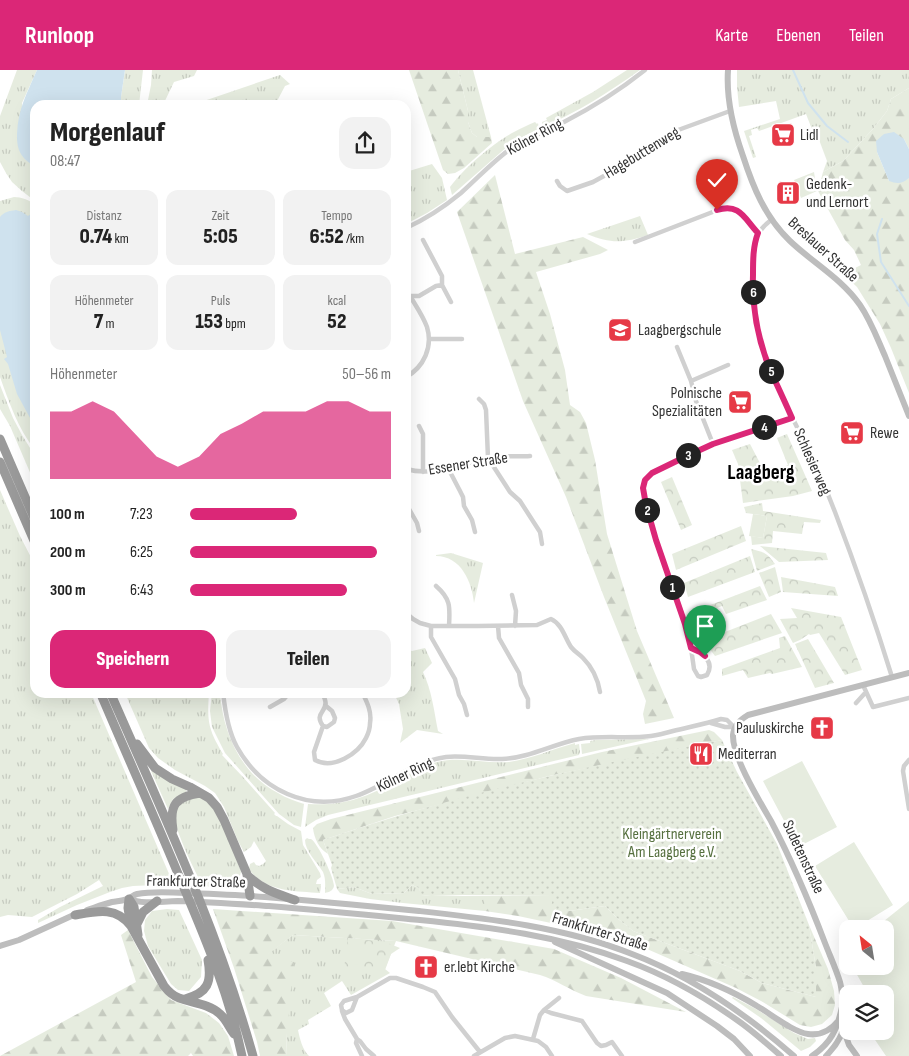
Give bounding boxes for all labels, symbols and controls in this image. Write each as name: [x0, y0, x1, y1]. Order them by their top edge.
text: Runloop: [25, 21, 94, 50]
text: Karte: [715, 25, 748, 46]
text: Ebenen: [776, 25, 821, 46]
text: Teilen: [849, 25, 884, 46]
street label: Kölner Ring: [504, 114, 566, 160]
text: Morgenlauf: [50, 116, 165, 149]
button: share: [339, 117, 391, 169]
supermarket icon: Lidl: [770, 122, 796, 148]
street label: Hagebuttenweg: [601, 123, 683, 183]
place label: Lidl: [800, 126, 819, 145]
text: 08:47: [50, 152, 80, 171]
pin: [696, 159, 738, 210]
icon: check: [703, 166, 731, 194]
place label: Gedenk- und Lernort: [806, 175, 869, 212]
building icon: Gedenk- und Lernort: [775, 180, 801, 206]
text: Distanz: [87, 207, 122, 224]
text: Zeit: [211, 207, 230, 224]
text: Tempo: [321, 207, 352, 224]
street label: Breslauer Straße: [784, 213, 862, 287]
text: 0.74: [80, 224, 112, 249]
text: 5:05: [203, 224, 238, 249]
text: 6:52: [309, 224, 344, 249]
text: km: [112, 230, 129, 247]
text: /km: [344, 230, 364, 247]
pin: 6: [740, 280, 766, 304]
text: 6: [750, 284, 757, 301]
text: Höhenmeter: [75, 292, 134, 309]
text: Puls: [211, 292, 230, 309]
text: kcal: [328, 292, 346, 309]
text: 7: [94, 309, 103, 334]
text: 153: [195, 309, 223, 334]
text: 52: [327, 309, 346, 334]
text: m: [103, 315, 115, 332]
text: bpm: [223, 315, 246, 332]
school or university icon: Laagbergschule: [607, 317, 633, 343]
place label: Laagbergschule: [638, 321, 721, 340]
pin: 5: [758, 358, 784, 384]
text: 5: [768, 363, 775, 380]
text: Höhenmeter: [50, 365, 117, 384]
text: 50–56 m: [342, 365, 391, 384]
place label: Polnische Spezialitäten: [652, 384, 722, 421]
supermarket icon: Polnische Spezialitäten: [727, 389, 753, 415]
pin: 4: [752, 414, 776, 440]
text: 4: [761, 419, 768, 436]
supermarket icon: Rewe: [839, 420, 865, 446]
place label: Rewe: [870, 424, 899, 443]
street label: Schlesierweg: [789, 426, 835, 498]
pin: 3: [676, 442, 700, 468]
text: 3: [685, 447, 692, 464]
street label: Essener Straße: [427, 448, 509, 480]
district label: Laagberg: [727, 460, 795, 485]
pin: 2: [634, 498, 660, 522]
text: 2: [644, 502, 651, 519]
text: 100 m: [50, 505, 85, 524]
text: 7:23: [130, 505, 153, 524]
text: 200 m: [50, 543, 85, 562]
text: 6:25: [130, 543, 153, 562]
pin: 1: [660, 574, 684, 600]
text: 1: [670, 579, 675, 596]
text: 300 m: [50, 581, 86, 600]
text: 6:43: [130, 581, 154, 600]
pin: [684, 605, 726, 656]
icon: arrive: [691, 612, 719, 640]
button: Speichern: [50, 630, 216, 688]
button: Teilen: [226, 630, 391, 688]
church icon: Pauluskirche: [809, 715, 835, 741]
place label: Pauluskirche: [736, 719, 804, 738]
restaurant icon: Mediterran: [688, 741, 714, 767]
place label: Mediterran: [718, 745, 777, 764]
street label: Kölner Ring: [374, 754, 436, 796]
street label: Sudetenstraße: [778, 817, 828, 897]
park label: Kleingärtnerverein Am Laagberg e.V.: [622, 825, 722, 862]
street label: Frankfurter Straße: [146, 872, 246, 892]
street label: Frankfurter Straße: [550, 908, 650, 956]
north arrow: [839, 920, 894, 975]
map controls: [839, 920, 894, 1040]
church icon: er.lebt Kirche: [413, 954, 439, 980]
place label: er.lebt Kirche: [444, 958, 515, 977]
button: layers: [839, 985, 894, 1040]

